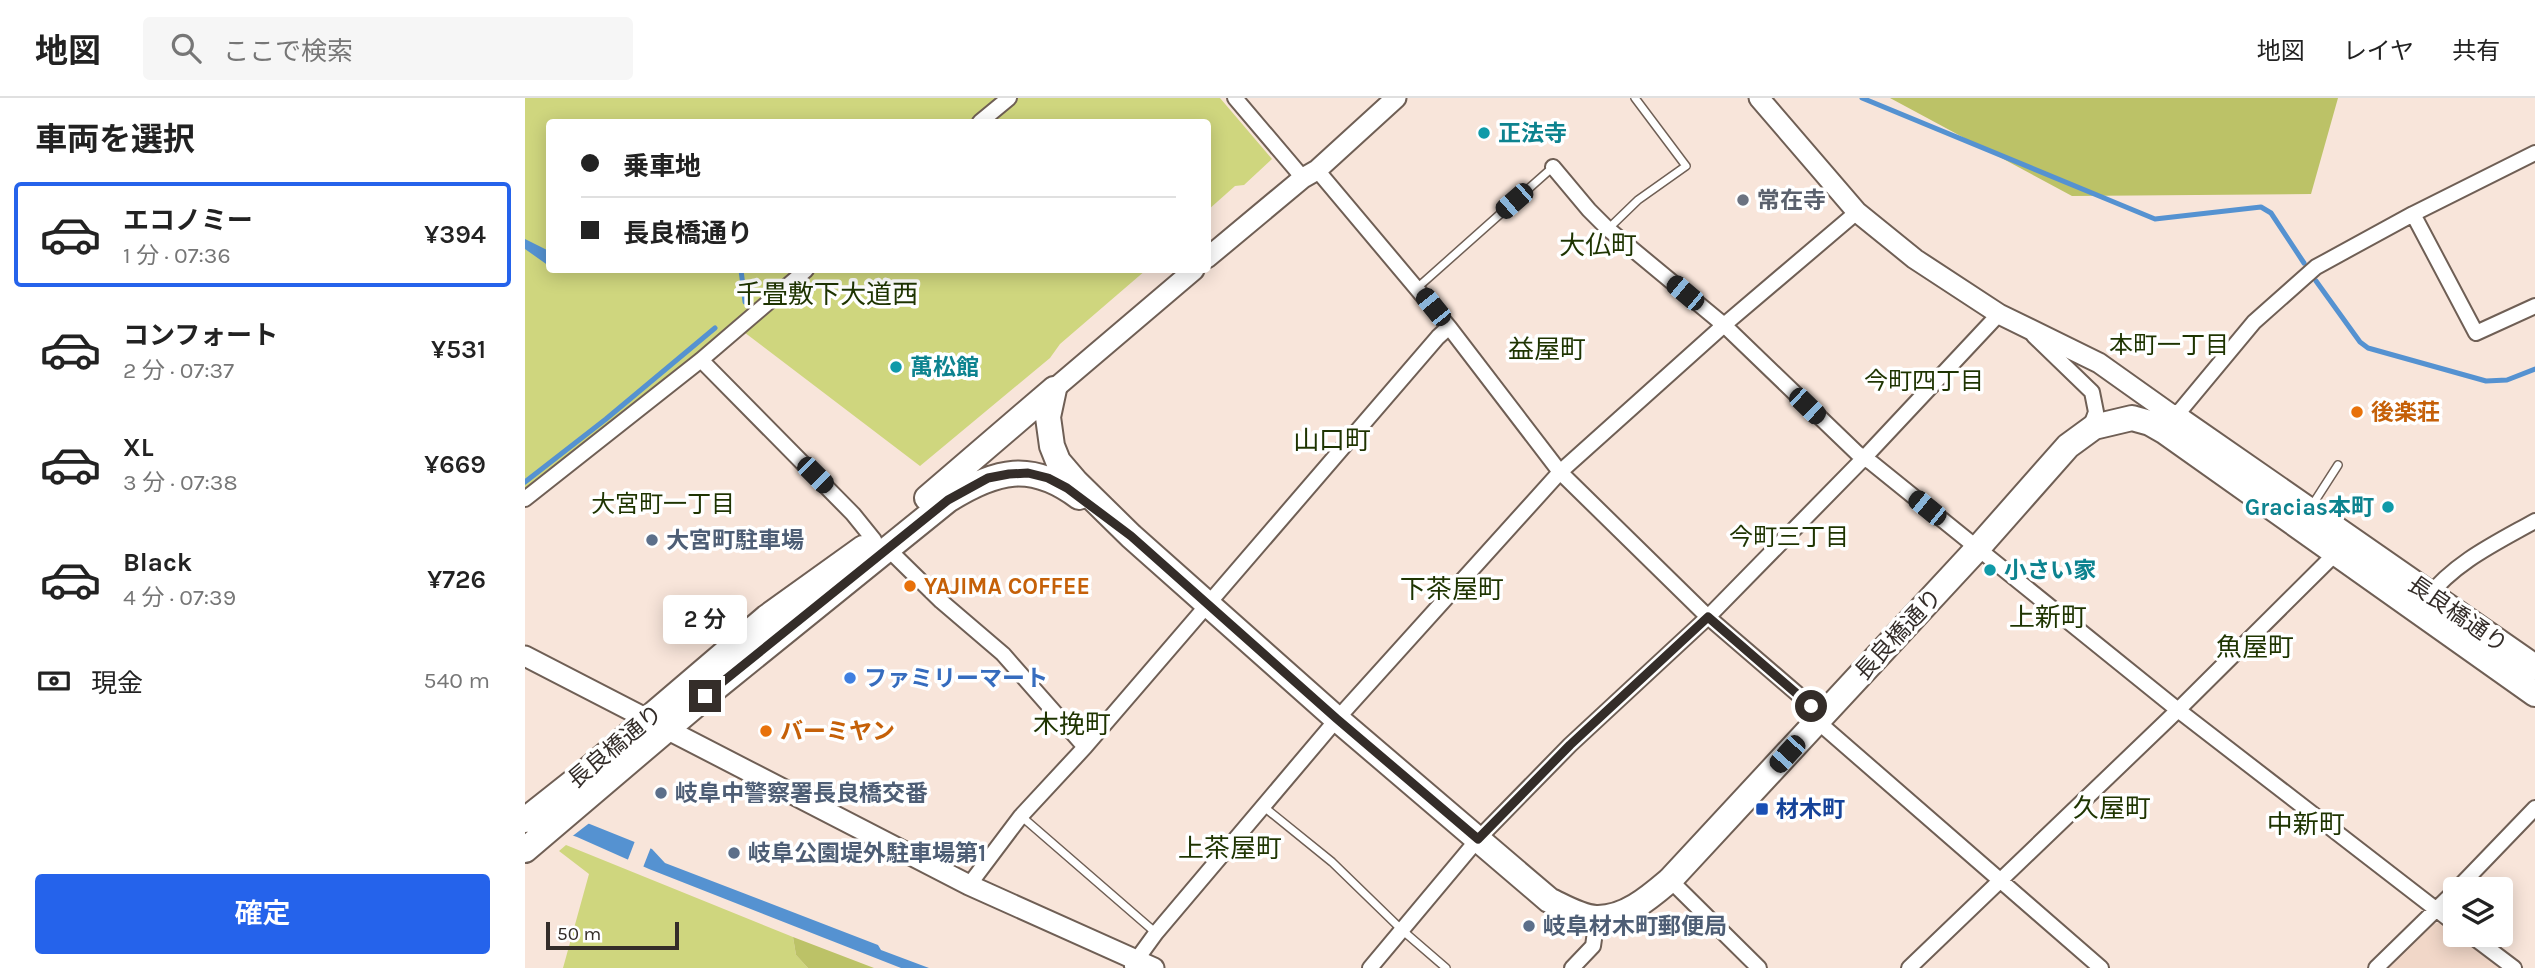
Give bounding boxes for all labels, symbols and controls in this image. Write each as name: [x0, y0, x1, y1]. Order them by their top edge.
search box: [143, 17, 633, 80]
icon: search: [167, 29, 205, 67]
text: 地図: [35, 32, 101, 70]
text: ここで検索: [223, 36, 353, 67]
text: 地図: [2257, 37, 2305, 65]
text: レイヤ: [2343, 37, 2414, 65]
text: 共有: [2452, 37, 2500, 65]
place label: 正法寺: [1498, 120, 1567, 147]
text: 車両を選択: [35, 121, 195, 158]
marker: 正法寺: [1476, 125, 1492, 141]
text: 乗車地: [623, 151, 701, 182]
car: [1492, 179, 1537, 223]
place label: 常在寺: [1757, 187, 1826, 214]
marker: 常在寺: [1735, 192, 1751, 208]
icon: car: [39, 203, 102, 266]
text: エコノミー: [123, 205, 253, 236]
text: 長良橋通り: [623, 218, 753, 249]
text: ¥394: [424, 219, 486, 250]
district label: 大仏町: [1559, 230, 1637, 261]
text: 1 分 · 07:36: [123, 242, 231, 269]
car: [1663, 271, 1708, 315]
district label: 千畳敷下大道西: [736, 279, 918, 310]
car: [1412, 284, 1455, 330]
icon: car: [39, 318, 102, 381]
text: コンフォート: [123, 320, 278, 351]
district label: 本町一丁目: [2109, 331, 2229, 359]
text: ¥531: [431, 334, 486, 365]
district label: 益屋町: [1508, 334, 1586, 365]
place label: 萬松館: [910, 354, 979, 381]
text: 2 分 · 07:37: [123, 357, 234, 384]
marker: 萬松館: [888, 359, 904, 375]
district label: 今町四丁目: [1864, 367, 1984, 395]
car: [1785, 384, 1830, 428]
place label: 後楽荘: [2371, 399, 2440, 426]
marker: 後楽荘: [2349, 404, 2365, 420]
district label: 山口町: [1293, 425, 1371, 456]
text: XL: [123, 432, 154, 463]
icon: car: [39, 433, 102, 496]
text: ¥669: [424, 449, 486, 480]
car: [793, 453, 838, 497]
text: 3 分 · 07:38: [123, 469, 238, 496]
car: [1905, 487, 1950, 529]
district label: 大宮町一丁目: [591, 490, 735, 518]
place label: Gracias本町: [2245, 494, 2374, 521]
marker: Gracias本町: [2380, 499, 2396, 515]
district label: 今町三丁目: [1729, 523, 1849, 551]
place label: 大宮町駐車場: [666, 527, 804, 554]
marker: 大宮町駐車場: [644, 532, 660, 548]
text: Black: [123, 547, 192, 578]
icon: car: [39, 548, 102, 611]
place label: 小さい家: [2004, 557, 2096, 584]
marker: 小さい家: [1982, 562, 1998, 578]
text: ¥726: [427, 564, 486, 595]
street label: 長良橋通り: [2403, 570, 2513, 658]
place label: YAJIMA COFFEE: [924, 573, 1090, 600]
district label: 下茶屋町: [1400, 574, 1504, 605]
marker: YAJIMA COFFEE: [902, 578, 918, 594]
street label: 長良橋通り: [1849, 583, 1947, 686]
text: 4 分 · 07:39: [123, 584, 236, 611]
callout: 2 分: [663, 594, 747, 644]
district label: 上新町: [2009, 602, 2087, 633]
text: 2 分: [684, 606, 726, 633]
district label: 魚屋町: [2216, 632, 2294, 663]
icon: cash: [35, 662, 73, 700]
place label: ファミリーマート: [864, 665, 1048, 692]
text: 540 m: [424, 667, 490, 694]
text: 現金: [91, 668, 143, 699]
marker: ファミリーマート: [842, 670, 858, 686]
route end: [689, 680, 721, 712]
route start: [1795, 690, 1827, 722]
street label: 長良橋通り: [563, 699, 668, 794]
district label: 木挽町: [1033, 709, 1111, 740]
place label: バーミヤン: [780, 718, 895, 745]
marker: バーミヤン: [758, 723, 774, 739]
car: [1766, 731, 1809, 777]
place label: 岐阜中警察署長良橋交番: [675, 780, 928, 807]
marker: 岐阜中警察署長良橋交番: [653, 785, 669, 801]
district label: 久屋町: [2073, 793, 2151, 824]
place label: 材木町: [1776, 796, 1845, 823]
marker: 材木町: [1754, 801, 1770, 817]
district label: 中新町: [2267, 809, 2345, 840]
district label: 上茶屋町: [1178, 833, 1282, 864]
place label: 岐阜公園堤外駐車場第1: [748, 840, 986, 867]
marker: 岐阜公園堤外駐車場第1: [726, 845, 742, 861]
button: 確定: [35, 874, 490, 954]
map controls: [2443, 877, 2513, 947]
button: layers: [2443, 877, 2513, 947]
place label: 岐阜材木町郵便局: [1543, 913, 1727, 940]
marker: 岐阜材木町郵便局: [1521, 918, 1537, 934]
scale bar: [546, 919, 679, 951]
text: 50 m: [557, 923, 601, 945]

